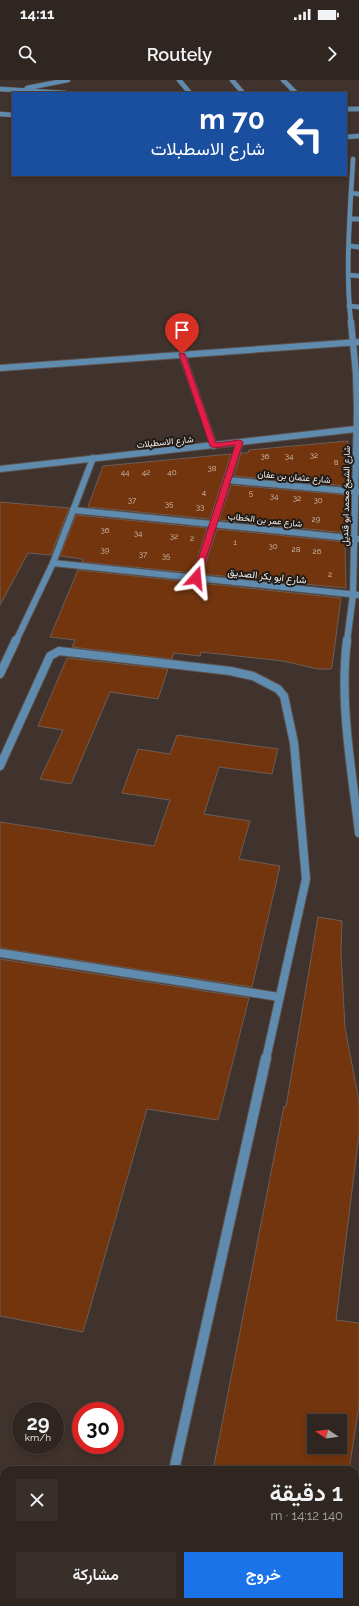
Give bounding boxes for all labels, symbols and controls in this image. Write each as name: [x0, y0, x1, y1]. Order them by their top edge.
text: 14:11: [20, 5, 55, 23]
icon: search: [16, 43, 38, 65]
icon: forward: [321, 43, 343, 65]
text: Routely: [147, 44, 212, 65]
text: 70 m: [199, 103, 265, 136]
icon: left: [279, 108, 331, 160]
text: شارع الاسطبلات: [151, 138, 265, 159]
pin: [165, 313, 199, 354]
icon: arrive: [171, 319, 193, 341]
street label: شارع الاسطبلات: [136, 434, 194, 451]
street label: شارع الشيخ محمد ابو قنديل: [340, 446, 353, 546]
house number: 32: [310, 450, 318, 460]
house number: 36: [260, 451, 270, 461]
house number: 34: [285, 451, 294, 461]
house number: 8: [334, 457, 339, 467]
house number: 38: [207, 463, 217, 473]
house number: 44: [121, 467, 130, 477]
house number: 42: [142, 467, 150, 477]
house number: 40: [167, 467, 177, 477]
street label: شارع عثمان بن عفان: [257, 469, 331, 486]
house number: 4: [202, 487, 207, 497]
house number: 5: [249, 488, 254, 498]
house number: 34: [270, 491, 279, 501]
house number: 32: [293, 493, 301, 503]
house number: 37: [128, 495, 137, 505]
house number: 30: [313, 495, 323, 505]
house number: 35: [165, 499, 174, 509]
house number: 33: [196, 502, 204, 512]
street label: شارع عمر بن الخطاب: [227, 511, 303, 530]
house number: 29: [312, 514, 321, 524]
house number: 36: [100, 525, 110, 535]
house number: 34: [134, 528, 143, 538]
house number: 32: [170, 531, 178, 541]
house number: 2: [190, 533, 194, 543]
house number: 1: [233, 537, 237, 547]
house number: 30: [268, 541, 278, 551]
house number: 28: [292, 544, 301, 554]
house number: 39: [101, 545, 110, 555]
house number: 26: [313, 546, 322, 556]
house number: 37: [139, 549, 148, 559]
house number: 35: [162, 551, 171, 561]
position arrow: [175, 557, 217, 599]
street label: شارع ابو بكر الصديق: [227, 566, 307, 587]
house number: 2: [328, 569, 332, 579]
speed limit sign: 30: [72, 1402, 124, 1454]
text: 29: [26, 1411, 50, 1435]
north arrow: [307, 1414, 347, 1454]
map controls: [307, 1414, 347, 1454]
text: km/h: [25, 1432, 51, 1443]
text: 1 دقيقة: [269, 1478, 343, 1507]
button: close: [16, 1479, 58, 1521]
text: 140 m · 14:12: [271, 1508, 343, 1523]
button: مشاركة: [16, 1552, 176, 1598]
button: خروج: [184, 1552, 343, 1598]

